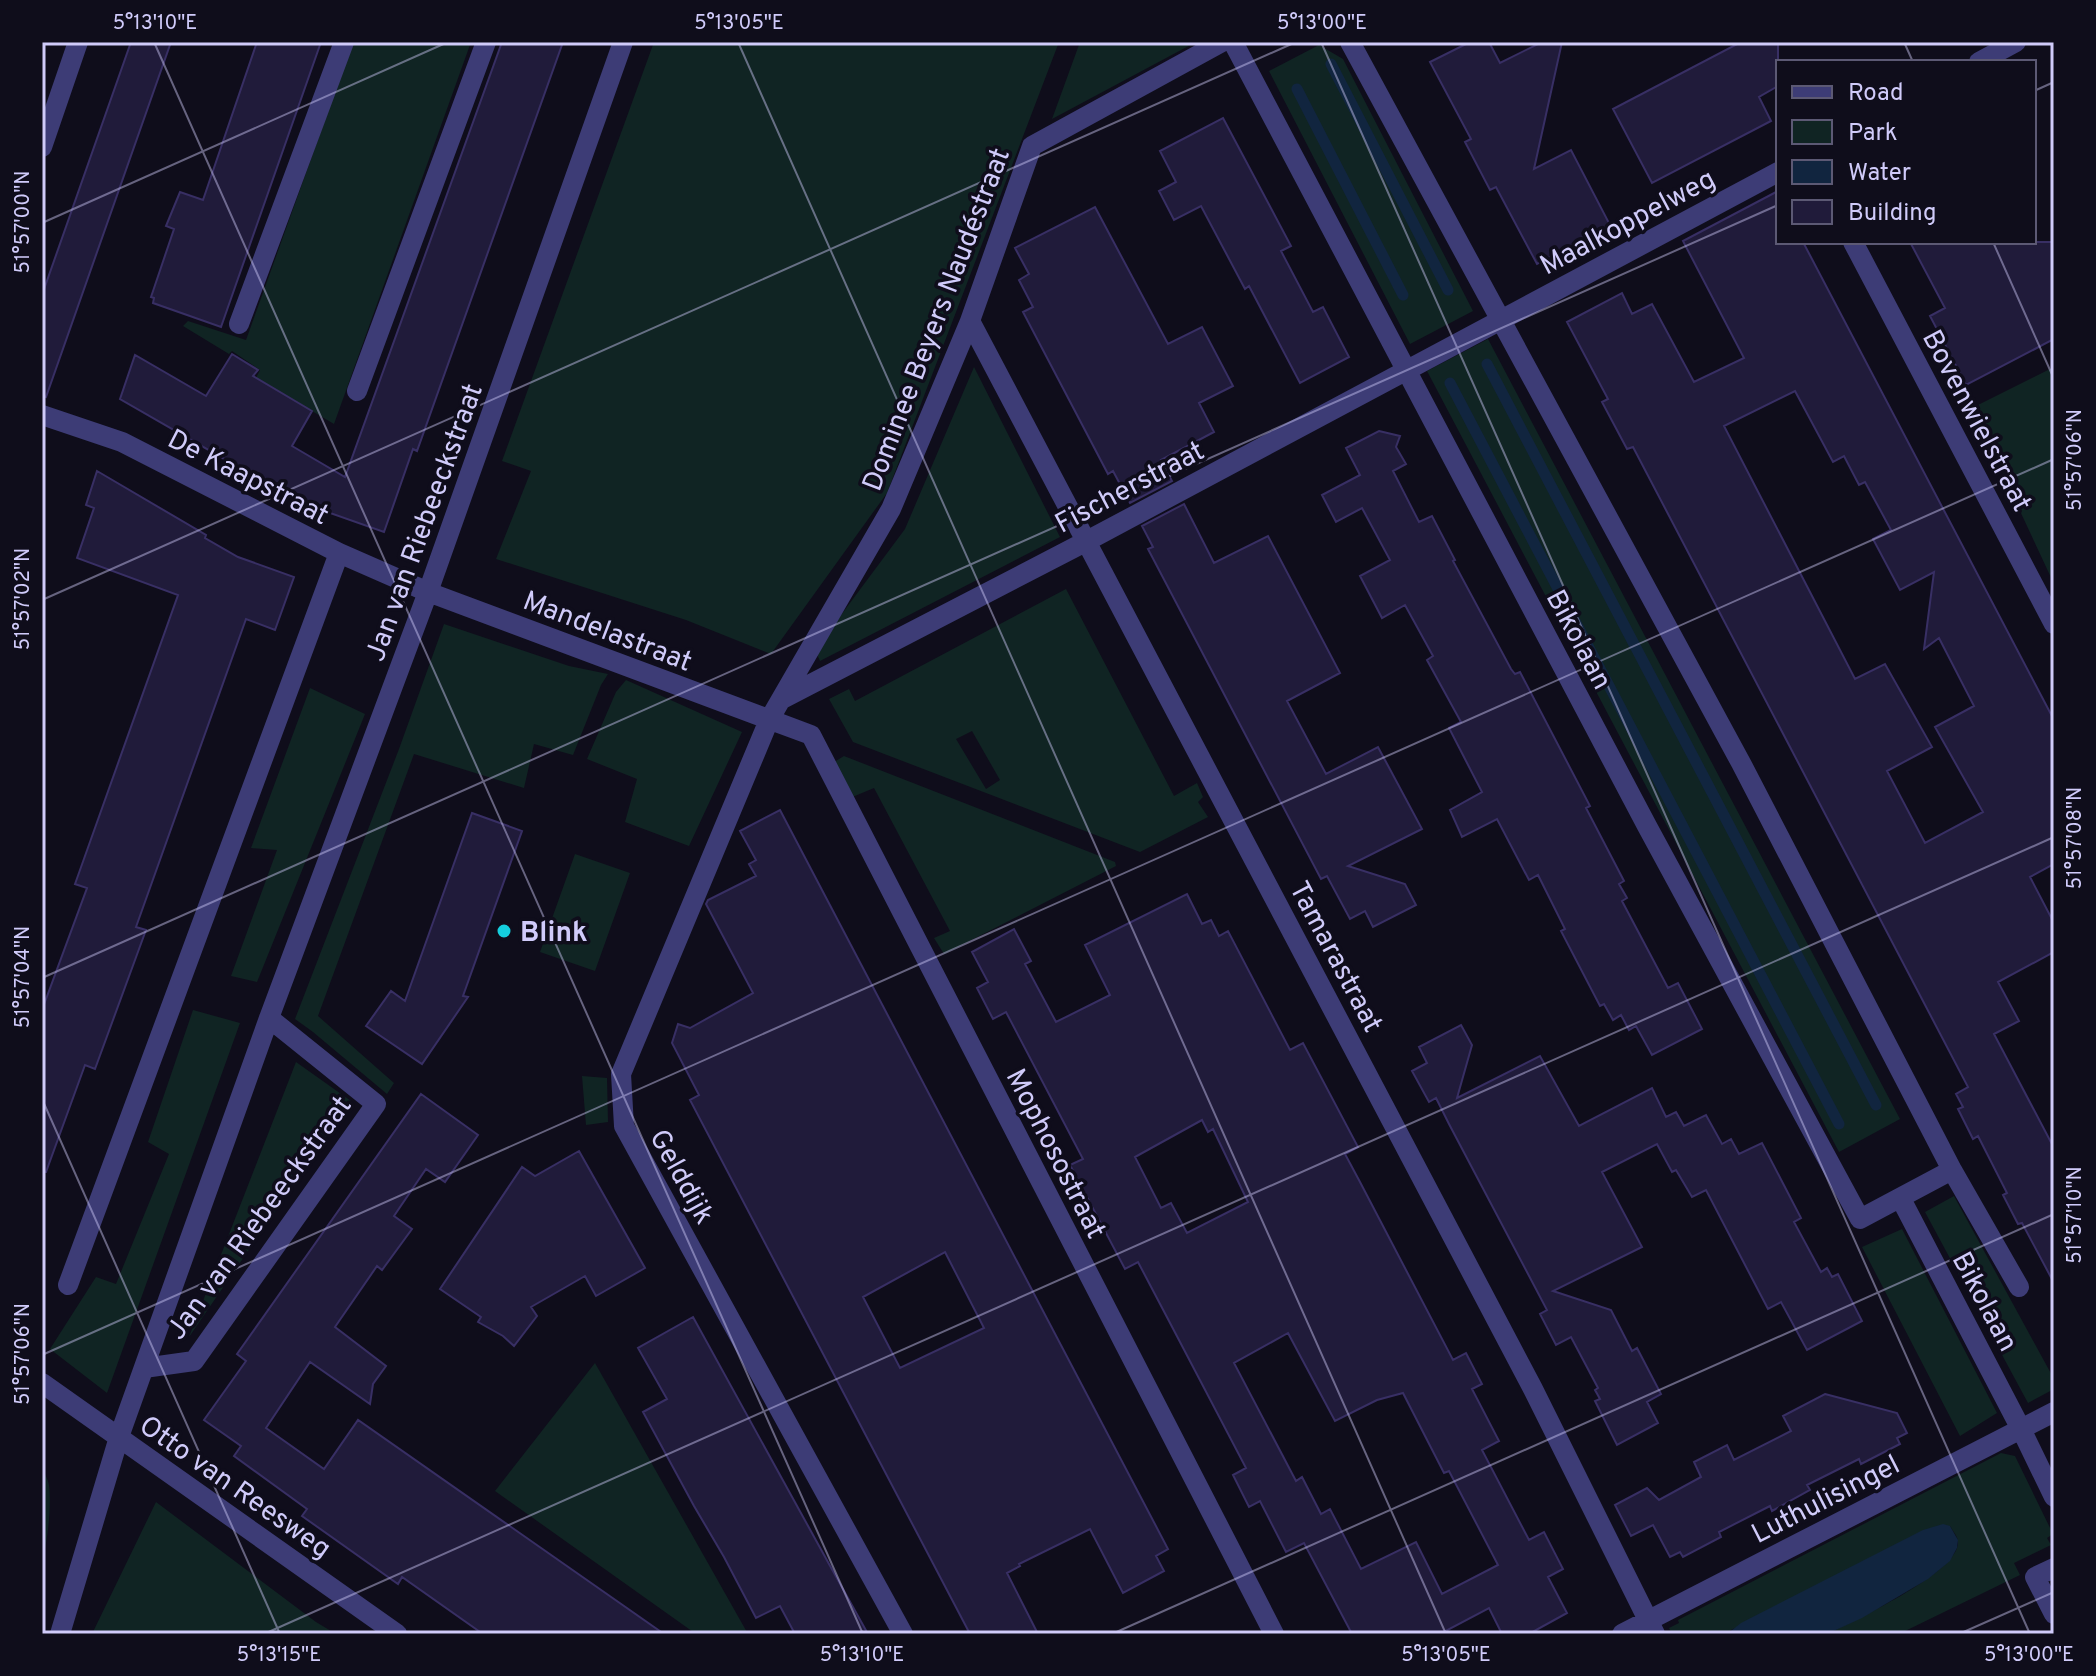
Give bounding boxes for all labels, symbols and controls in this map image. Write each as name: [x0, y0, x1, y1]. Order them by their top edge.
text: 5°13'10"E: [113, 11, 197, 37]
text: 5°13'05"E: [694, 11, 784, 37]
text: 5°13'00"E: [1277, 11, 1367, 37]
legend: [1776, 60, 2036, 244]
text: Road: [1848, 79, 1904, 109]
text: Park: [1848, 119, 1898, 149]
street label: Dominee Beyers Naudéstraat: [856, 143, 1020, 497]
text: Water: [1848, 159, 1911, 189]
street label: Maalkoppelweg: [1535, 162, 1722, 285]
text: 51°57'00"N: [11, 171, 37, 273]
text: Building: [1848, 199, 1937, 229]
street label: Bovenwielstraat: [1912, 324, 2038, 519]
street label: Jan van Riebeeckstraat: [359, 379, 493, 667]
text: 51°57'06"N: [2063, 409, 2089, 511]
street label: De Kaapstraat: [161, 423, 334, 535]
street label: Fischerstraat: [1049, 434, 1211, 543]
text: 51°57'02"N: [11, 548, 37, 650]
street label: Mandelastraat: [517, 584, 697, 682]
street label: Bikolaan: [1536, 584, 1619, 697]
text: 51°57'08"N: [2063, 787, 2089, 889]
street label: Tamarastraat: [1279, 876, 1389, 1039]
place label: Blink: [520, 916, 588, 952]
marker: Blink: [495, 922, 513, 940]
text: 51°57'04"N: [11, 926, 37, 1028]
street label: Mophosostraat: [996, 1063, 1113, 1245]
street label: Jan van Riebeeckstraat: [160, 1090, 361, 1348]
street label: Gelddijk: [640, 1124, 721, 1231]
text: 51°57'10"N: [2063, 1166, 2089, 1264]
street label: Bikolaan: [1942, 1246, 2025, 1359]
text: 51°57'06"N: [11, 1303, 37, 1405]
street label: Otto van Reesweg: [131, 1409, 337, 1568]
street label: Luthulisingel: [1746, 1448, 1907, 1553]
text: 5°13'15"E: [237, 1643, 321, 1669]
text: 5°13'10"E: [820, 1643, 904, 1669]
text: 5°13'05"E: [1401, 1643, 1491, 1669]
text: 5°13'00"E: [1984, 1643, 2074, 1669]

